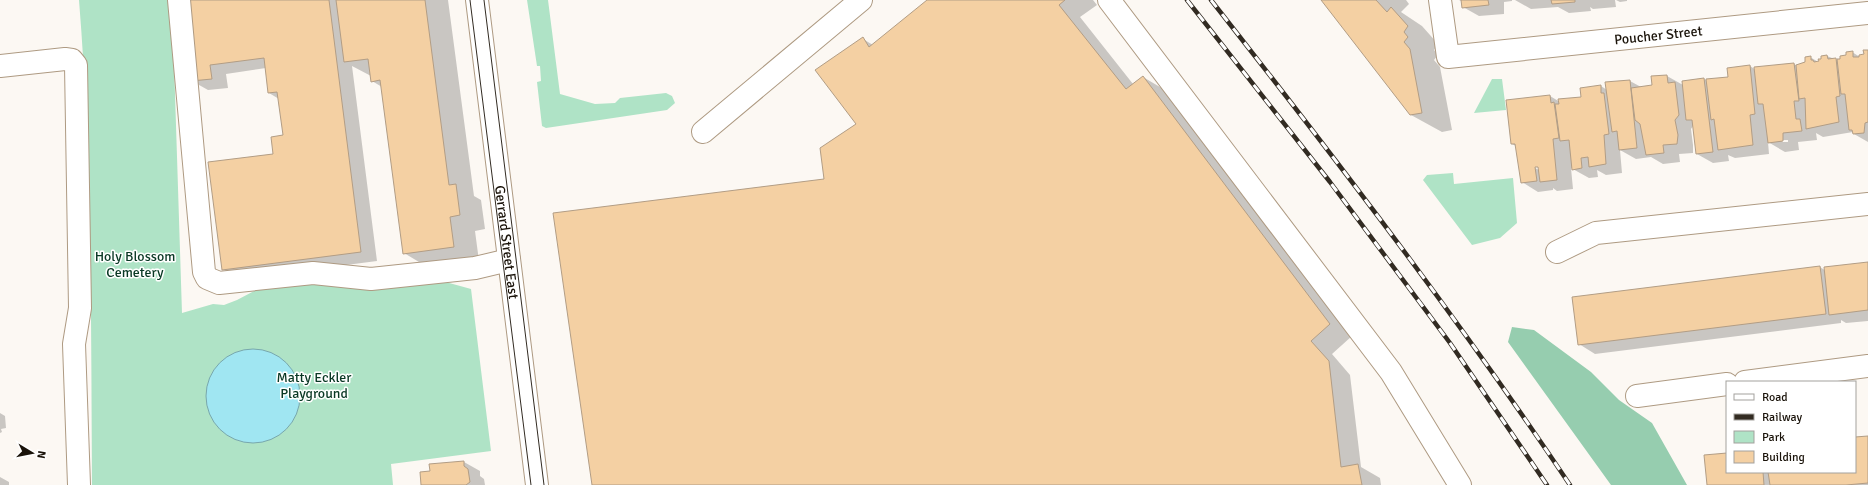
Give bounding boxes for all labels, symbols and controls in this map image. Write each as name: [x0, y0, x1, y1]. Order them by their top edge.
street label: Poucher Street: [1613, 22, 1703, 48]
street label: Gerrard Street East: [491, 184, 522, 300]
park label: Holy Blossom Cemetery: [95, 248, 175, 281]
park label: Matty Eckler Playground: [276, 369, 352, 402]
legend: [1726, 381, 1856, 473]
text: Road: [1762, 390, 1788, 405]
text: Railway: [1762, 410, 1802, 425]
text: Park: [1762, 430, 1785, 445]
north arrow: [12, 433, 52, 473]
text: N: [34, 450, 48, 460]
text: Building: [1762, 450, 1805, 465]

